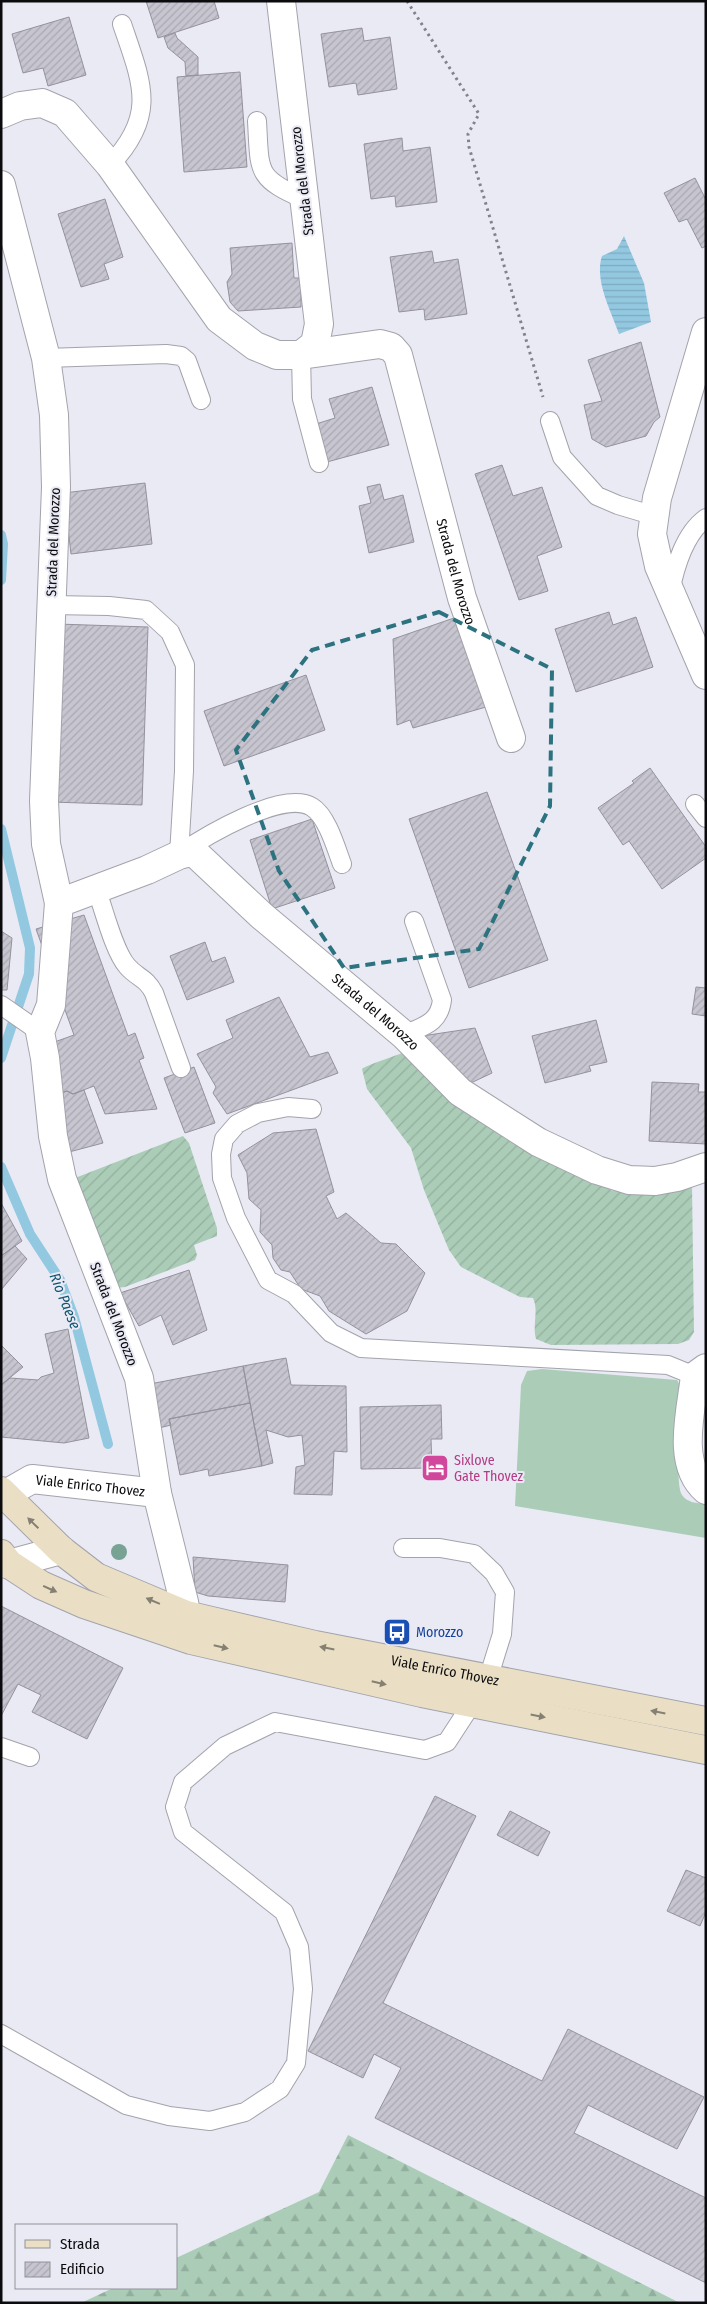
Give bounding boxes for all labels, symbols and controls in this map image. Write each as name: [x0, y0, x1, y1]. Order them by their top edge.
street label: Strada del Morozzo: [287, 126, 318, 236]
street label: Strada del Morozzo: [43, 487, 64, 597]
street label: Strada del Morozzo: [432, 517, 479, 627]
street label: Strada del Morozzo: [328, 970, 422, 1054]
street label: Strada del Morozzo: [86, 1260, 141, 1368]
water label: Rio Paese: [46, 1270, 84, 1332]
place label: Sixlove Gate Thovez: [454, 1452, 524, 1485]
hotel icon: Sixlove Gate Thovez: [420, 1453, 450, 1483]
street label: Viale Enrico Thovez: [35, 1471, 146, 1501]
one-way arrow: [27, 1517, 39, 1529]
one-way arrow: [43, 1586, 57, 1594]
one-way arrow: [146, 1596, 160, 1604]
bus stop icon: Morozzo: [382, 1617, 412, 1647]
place label: Morozzo: [416, 1624, 463, 1641]
one-way arrow: [213, 1643, 228, 1651]
one-way arrow: [318, 1643, 334, 1651]
street label: Viale Enrico Thovez: [390, 1652, 501, 1690]
one-way arrow: [371, 1679, 387, 1687]
one-way arrow: [650, 1708, 665, 1716]
one-way arrow: [531, 1712, 546, 1720]
legend: [15, 2224, 178, 2289]
text: Strada: [60, 2235, 100, 2253]
text: Edificio: [60, 2260, 105, 2278]

